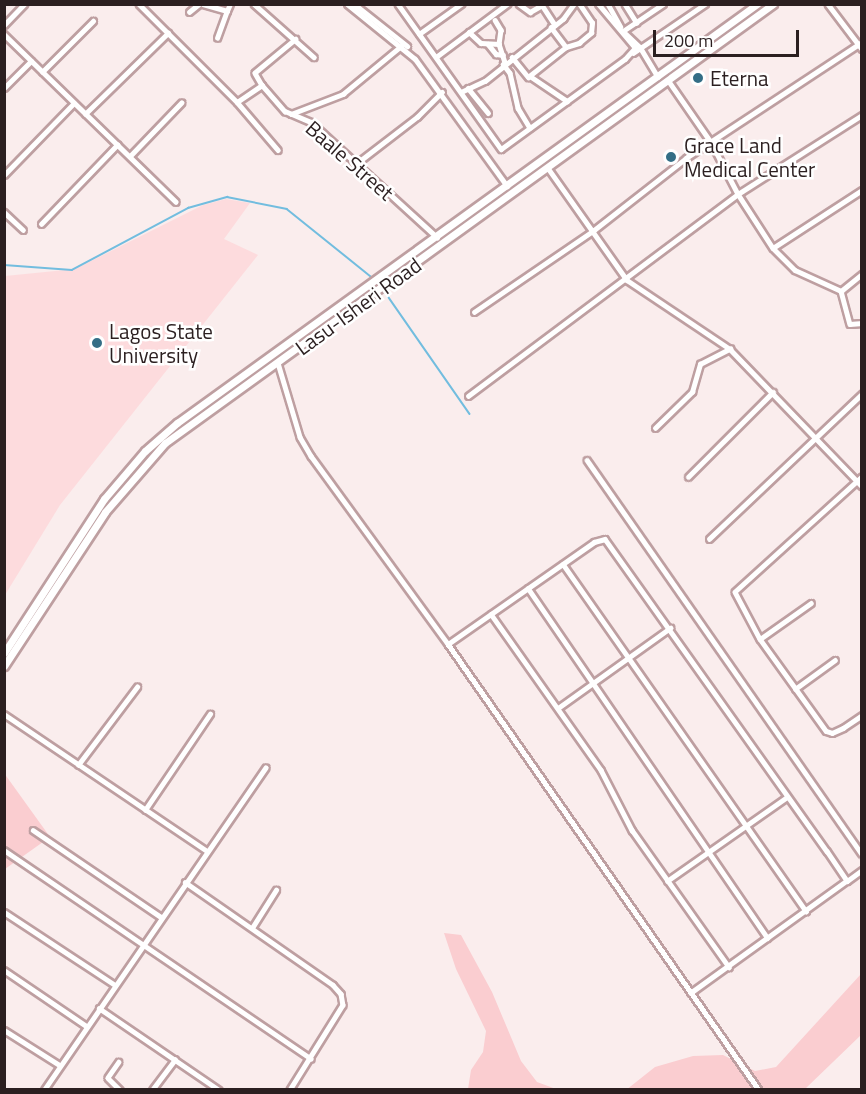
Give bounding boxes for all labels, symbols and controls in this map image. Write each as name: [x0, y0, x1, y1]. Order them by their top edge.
scale bar: [656, 18, 802, 56]
text: 200 m: [664, 27, 713, 54]
place label: Eterna: [710, 65, 769, 91]
marker: Eterna: [691, 71, 705, 85]
street label: Baale Street: [301, 115, 399, 205]
place label: Grace Land Medical Center: [684, 132, 815, 182]
marker: Grace Land Medical Center: [662, 148, 680, 166]
street label: Lasu-Isheri Road: [290, 252, 426, 360]
place label: Lagos State University: [109, 318, 213, 368]
marker: Lagos State University: [90, 336, 104, 350]

